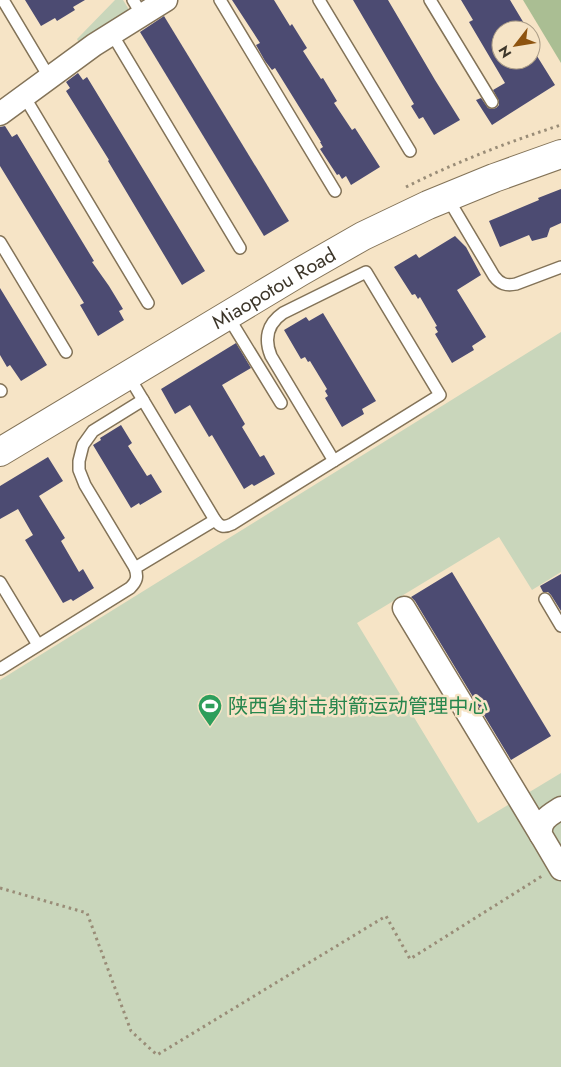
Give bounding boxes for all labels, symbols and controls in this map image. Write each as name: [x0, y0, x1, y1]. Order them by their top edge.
north arrow: [491, 20, 541, 70]
text: N: [493, 42, 516, 62]
street label: Miaopotou Road: [206, 241, 341, 337]
place label: 陕西省射击射箭运动管理中心: [228, 692, 488, 721]
sports icon: 陕西省射击射箭运动管理中心: [197, 693, 223, 727]

